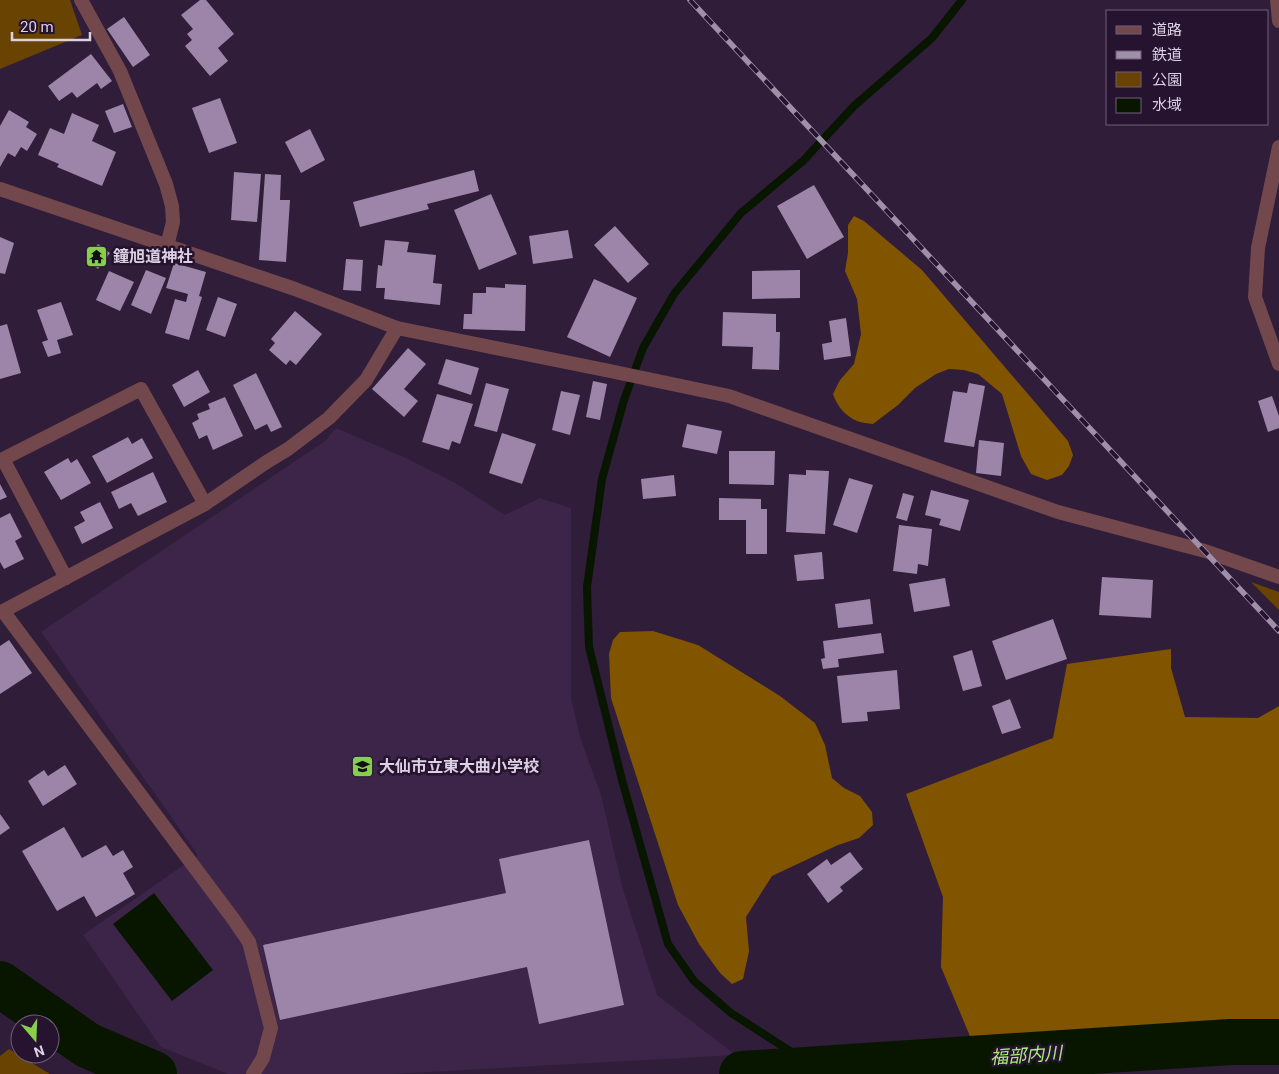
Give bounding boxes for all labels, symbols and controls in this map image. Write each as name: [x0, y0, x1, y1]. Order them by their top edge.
scale bar: [12, 10, 90, 42]
legend: [1106, 10, 1269, 125]
text: 20 m: [20, 18, 54, 36]
text: 道路: [1152, 21, 1182, 39]
text: 鉄道: [1152, 46, 1182, 64]
text: 公園: [1152, 71, 1182, 89]
text: 水域: [1152, 96, 1182, 114]
temple icon: 鐘旭道神社: [85, 244, 109, 268]
place label: 鐘旭道神社: [113, 247, 193, 266]
school or university icon: 大仙市立東大曲小学校: [351, 754, 375, 778]
place label: 大仙市立東大曲小学校: [379, 757, 539, 776]
north arrow: [10, 1014, 60, 1064]
text: N: [32, 1042, 47, 1060]
water label: 福部内川: [989, 1042, 1065, 1068]

